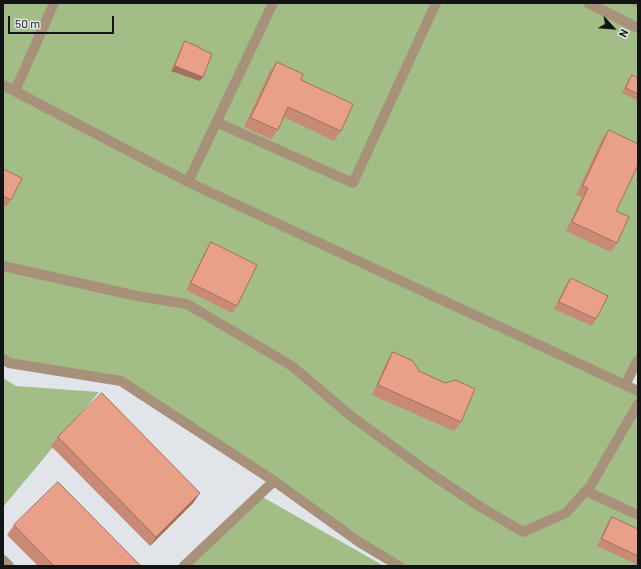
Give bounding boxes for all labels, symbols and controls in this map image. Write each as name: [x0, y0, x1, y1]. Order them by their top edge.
scale bar: [10, 8, 116, 34]
north arrow: [593, 8, 633, 48]
text: 50 m: [15, 16, 40, 30]
text: N: [617, 27, 632, 40]

